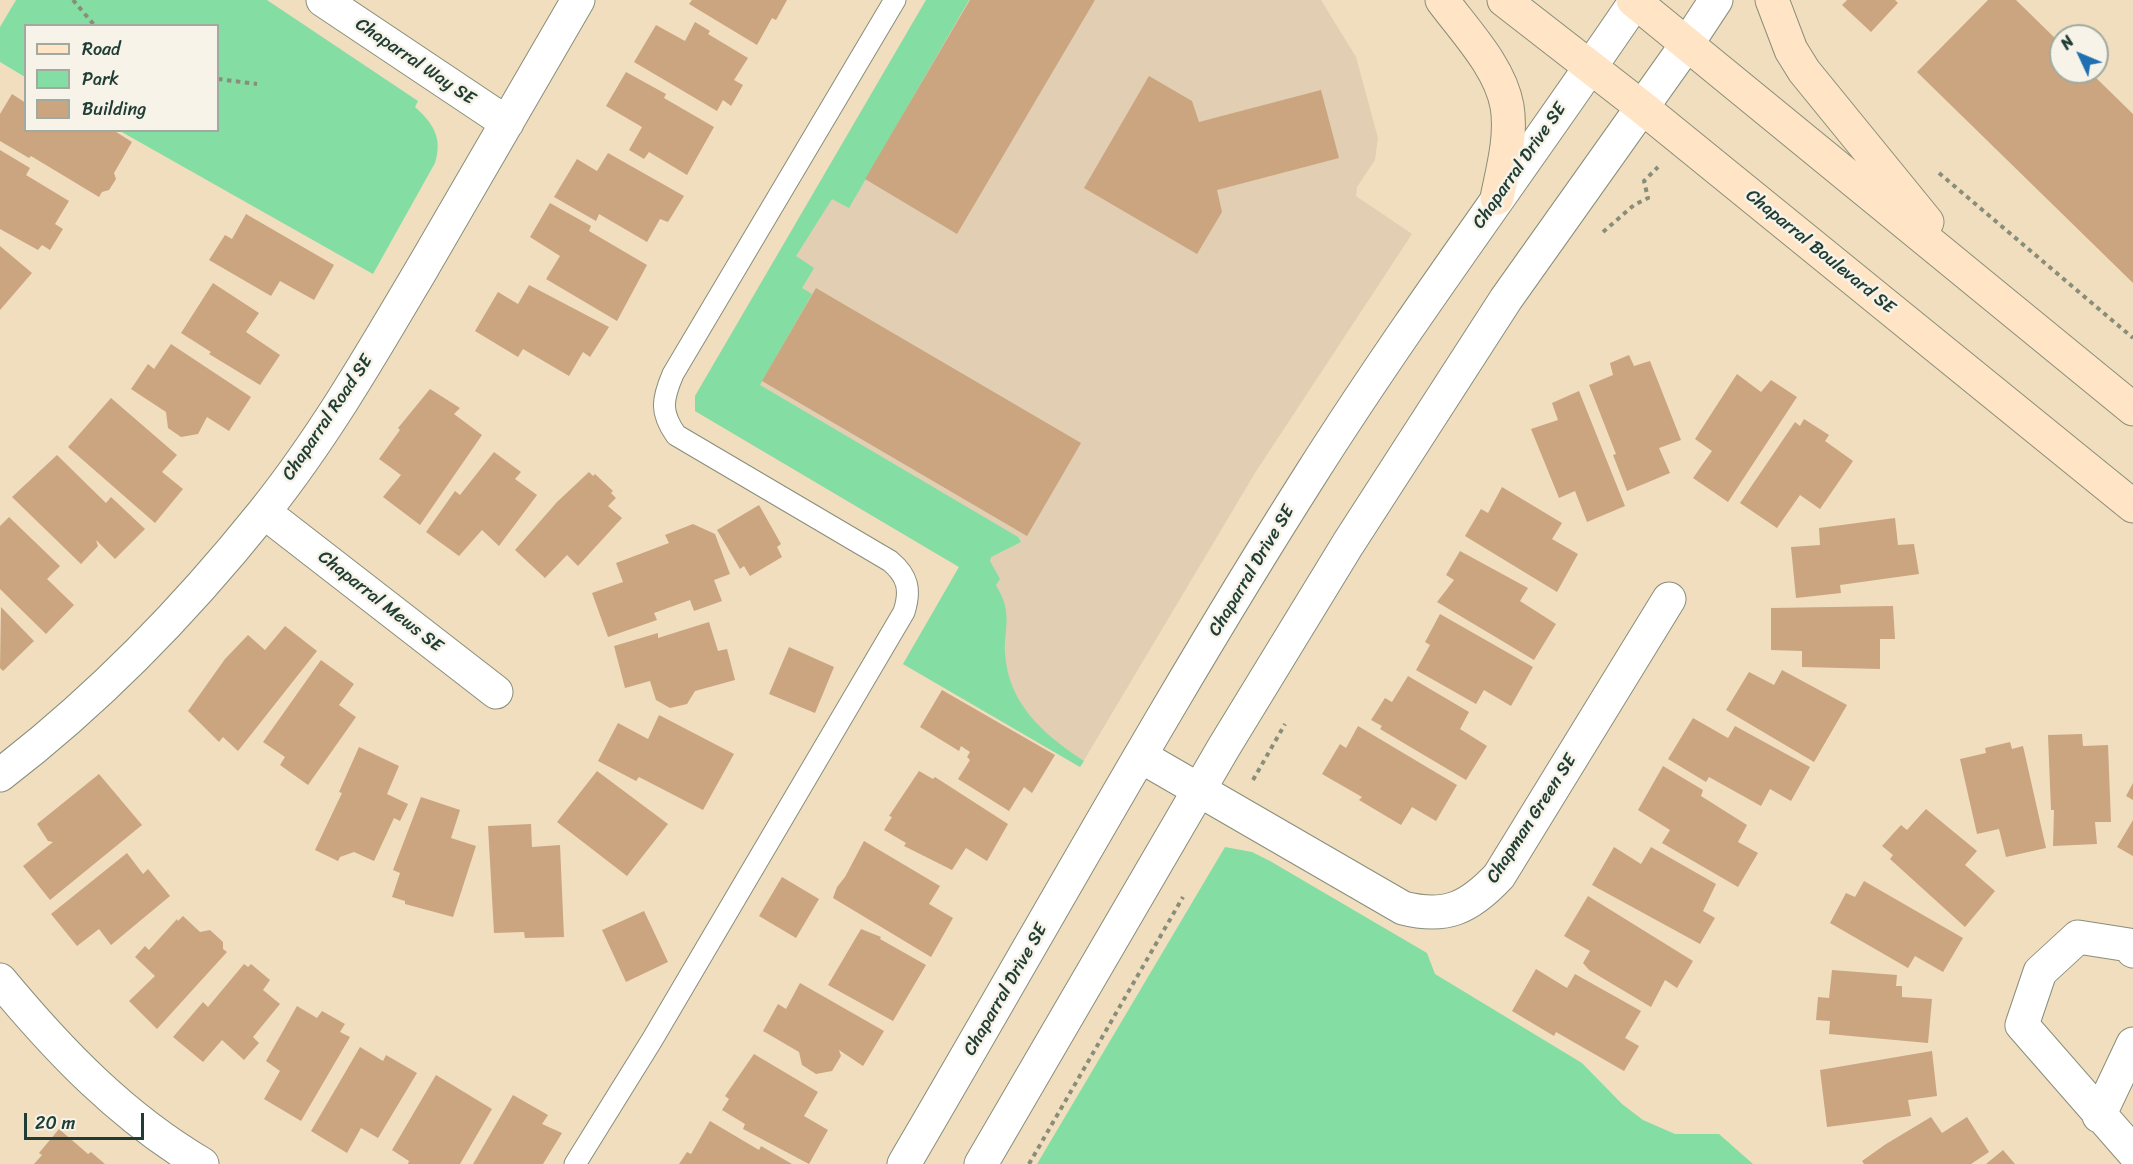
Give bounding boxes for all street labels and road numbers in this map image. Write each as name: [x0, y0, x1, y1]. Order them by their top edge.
street label: Chaparral Way SE: [351, 14, 479, 110]
street label: Chaparral Drive SE: [1469, 99, 1571, 233]
street label: Chaparral Boulevard SE: [1741, 185, 1899, 319]
street label: Chaparral Road SE: [278, 351, 378, 485]
street label: Chaparral Drive SE: [1204, 502, 1300, 640]
street label: Chaparral Mews SE: [313, 547, 447, 657]
street label: Chapman Green SE: [1482, 751, 1582, 887]
street label: Chaparral Drive SE: [960, 920, 1052, 1060]

